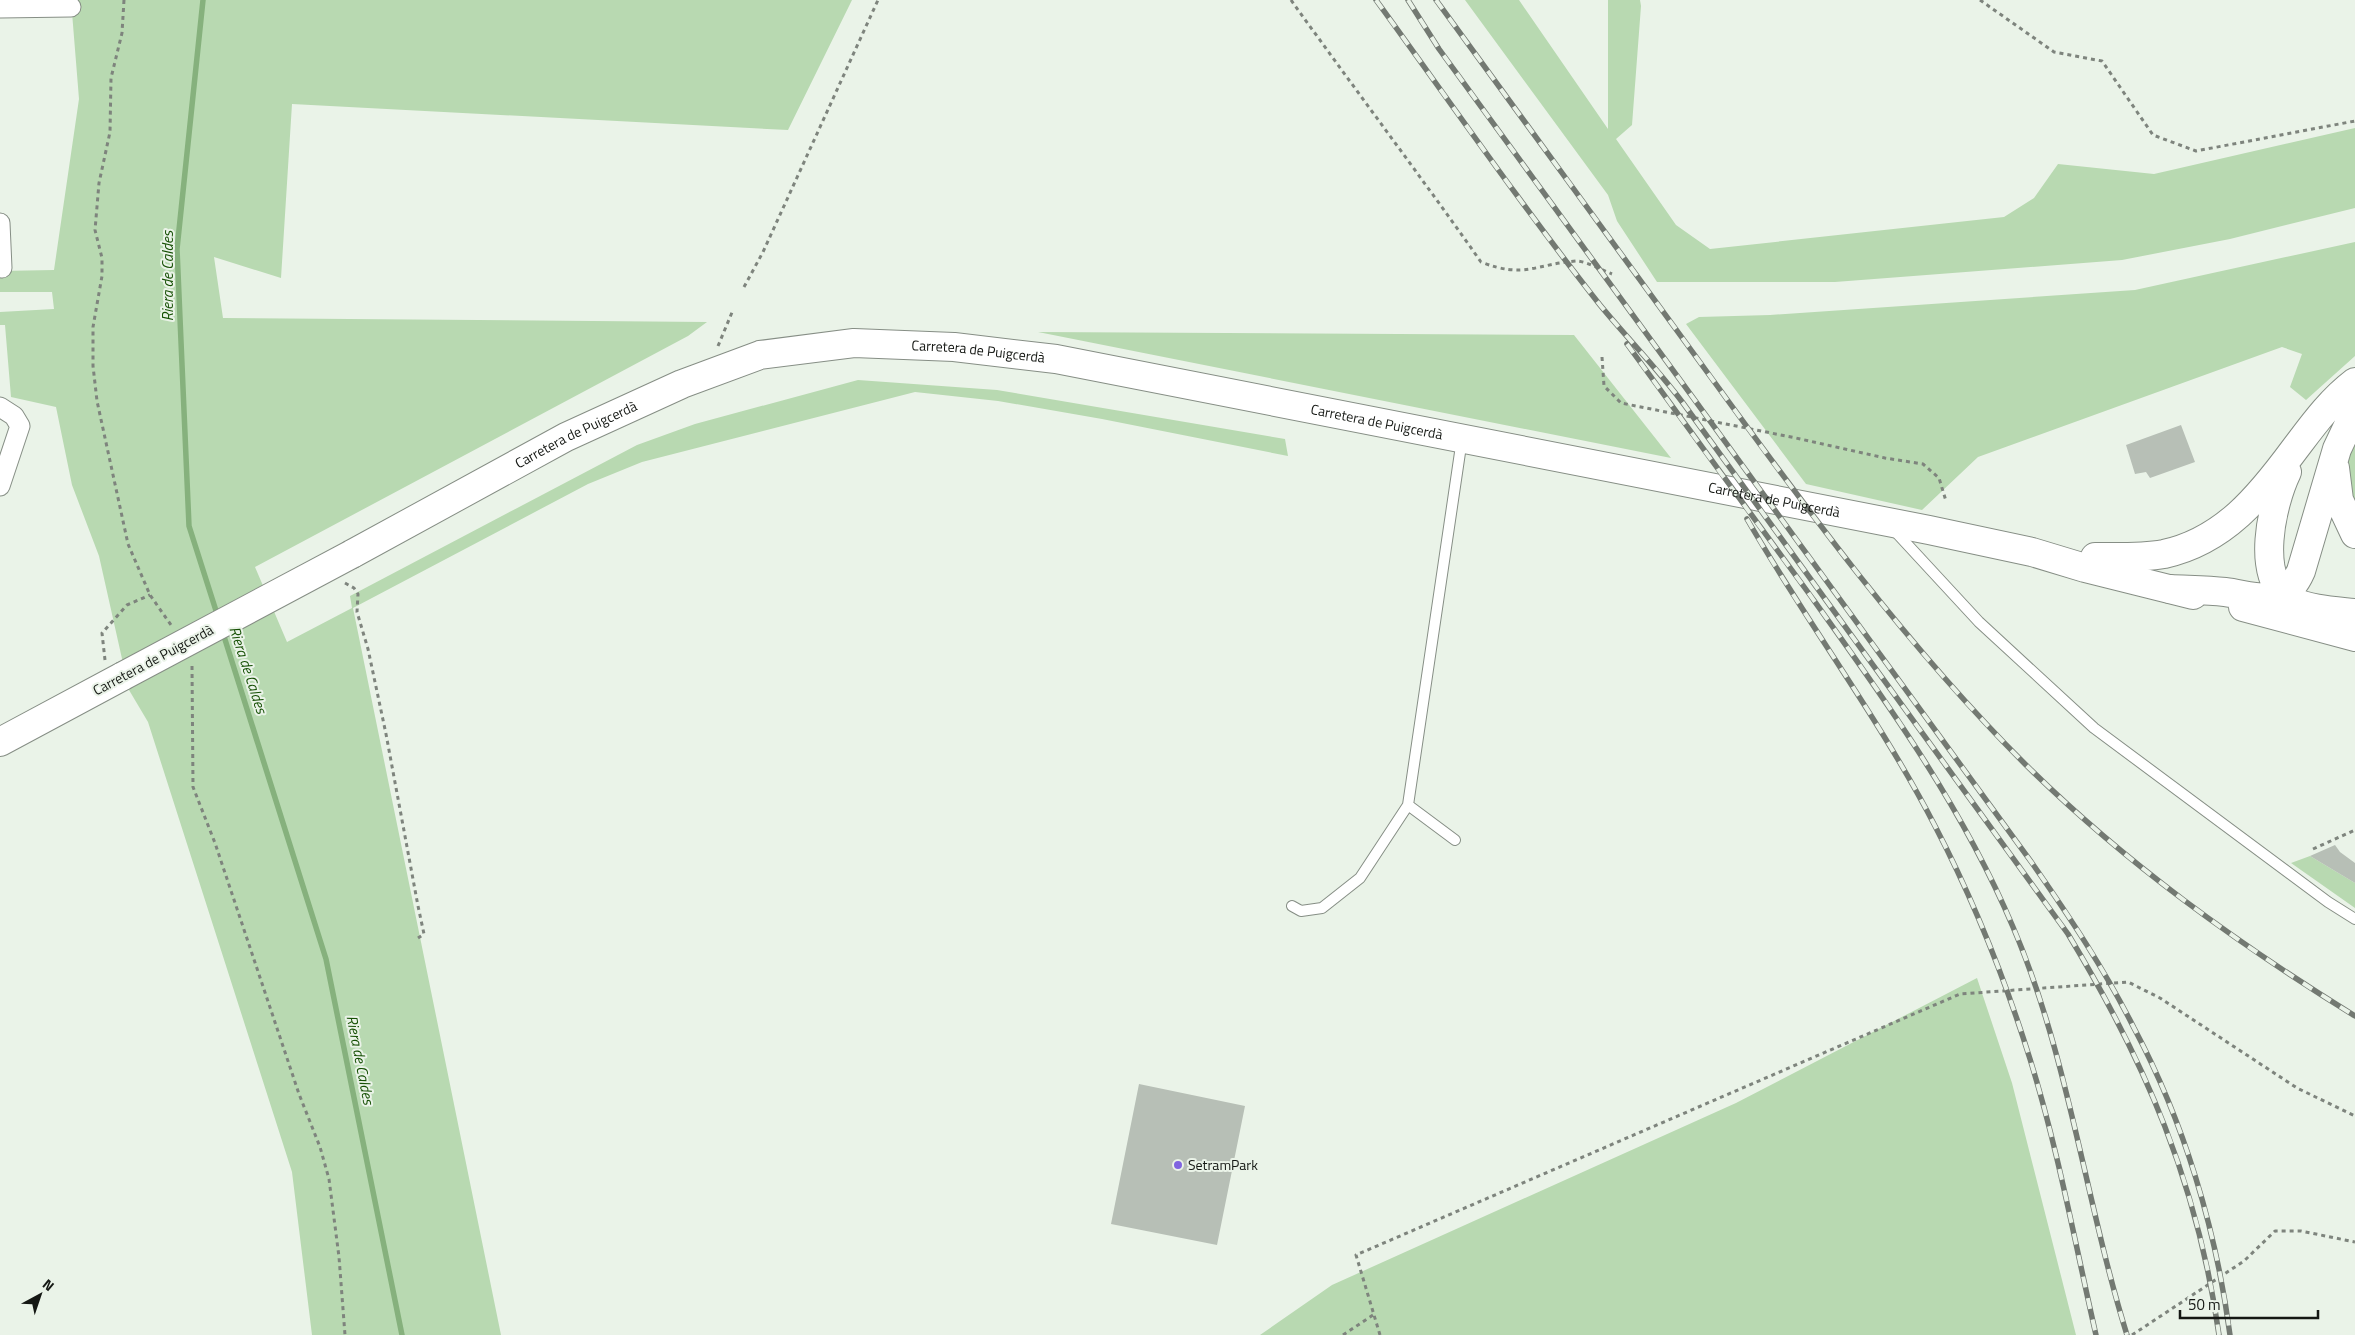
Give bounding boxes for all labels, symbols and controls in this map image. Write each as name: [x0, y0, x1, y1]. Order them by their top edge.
water label: Riera de Caldes: [156, 229, 179, 321]
street label: Carretera de Puigcerdà: [911, 334, 1046, 368]
street label: Carretera de Puigcerdà: [511, 395, 640, 473]
street label: Carretera de Puigcerdà: [1309, 398, 1445, 445]
street label: Carretera de Puigcerdà: [1706, 476, 1842, 522]
street label: Carretera de Puigcerdà: [89, 619, 217, 700]
water label: Riera de Caldes: [224, 623, 274, 718]
water label: Riera de Caldes: [341, 1013, 381, 1108]
place label: SetramPark: [1188, 1154, 1258, 1175]
marker: SetramPark: [1172, 1159, 1184, 1171]
north arrow: [15, 1270, 65, 1320]
text: N: [38, 1273, 59, 1296]
scale bar: [2180, 1288, 2318, 1320]
text: 50 m: [2188, 1293, 2221, 1316]

